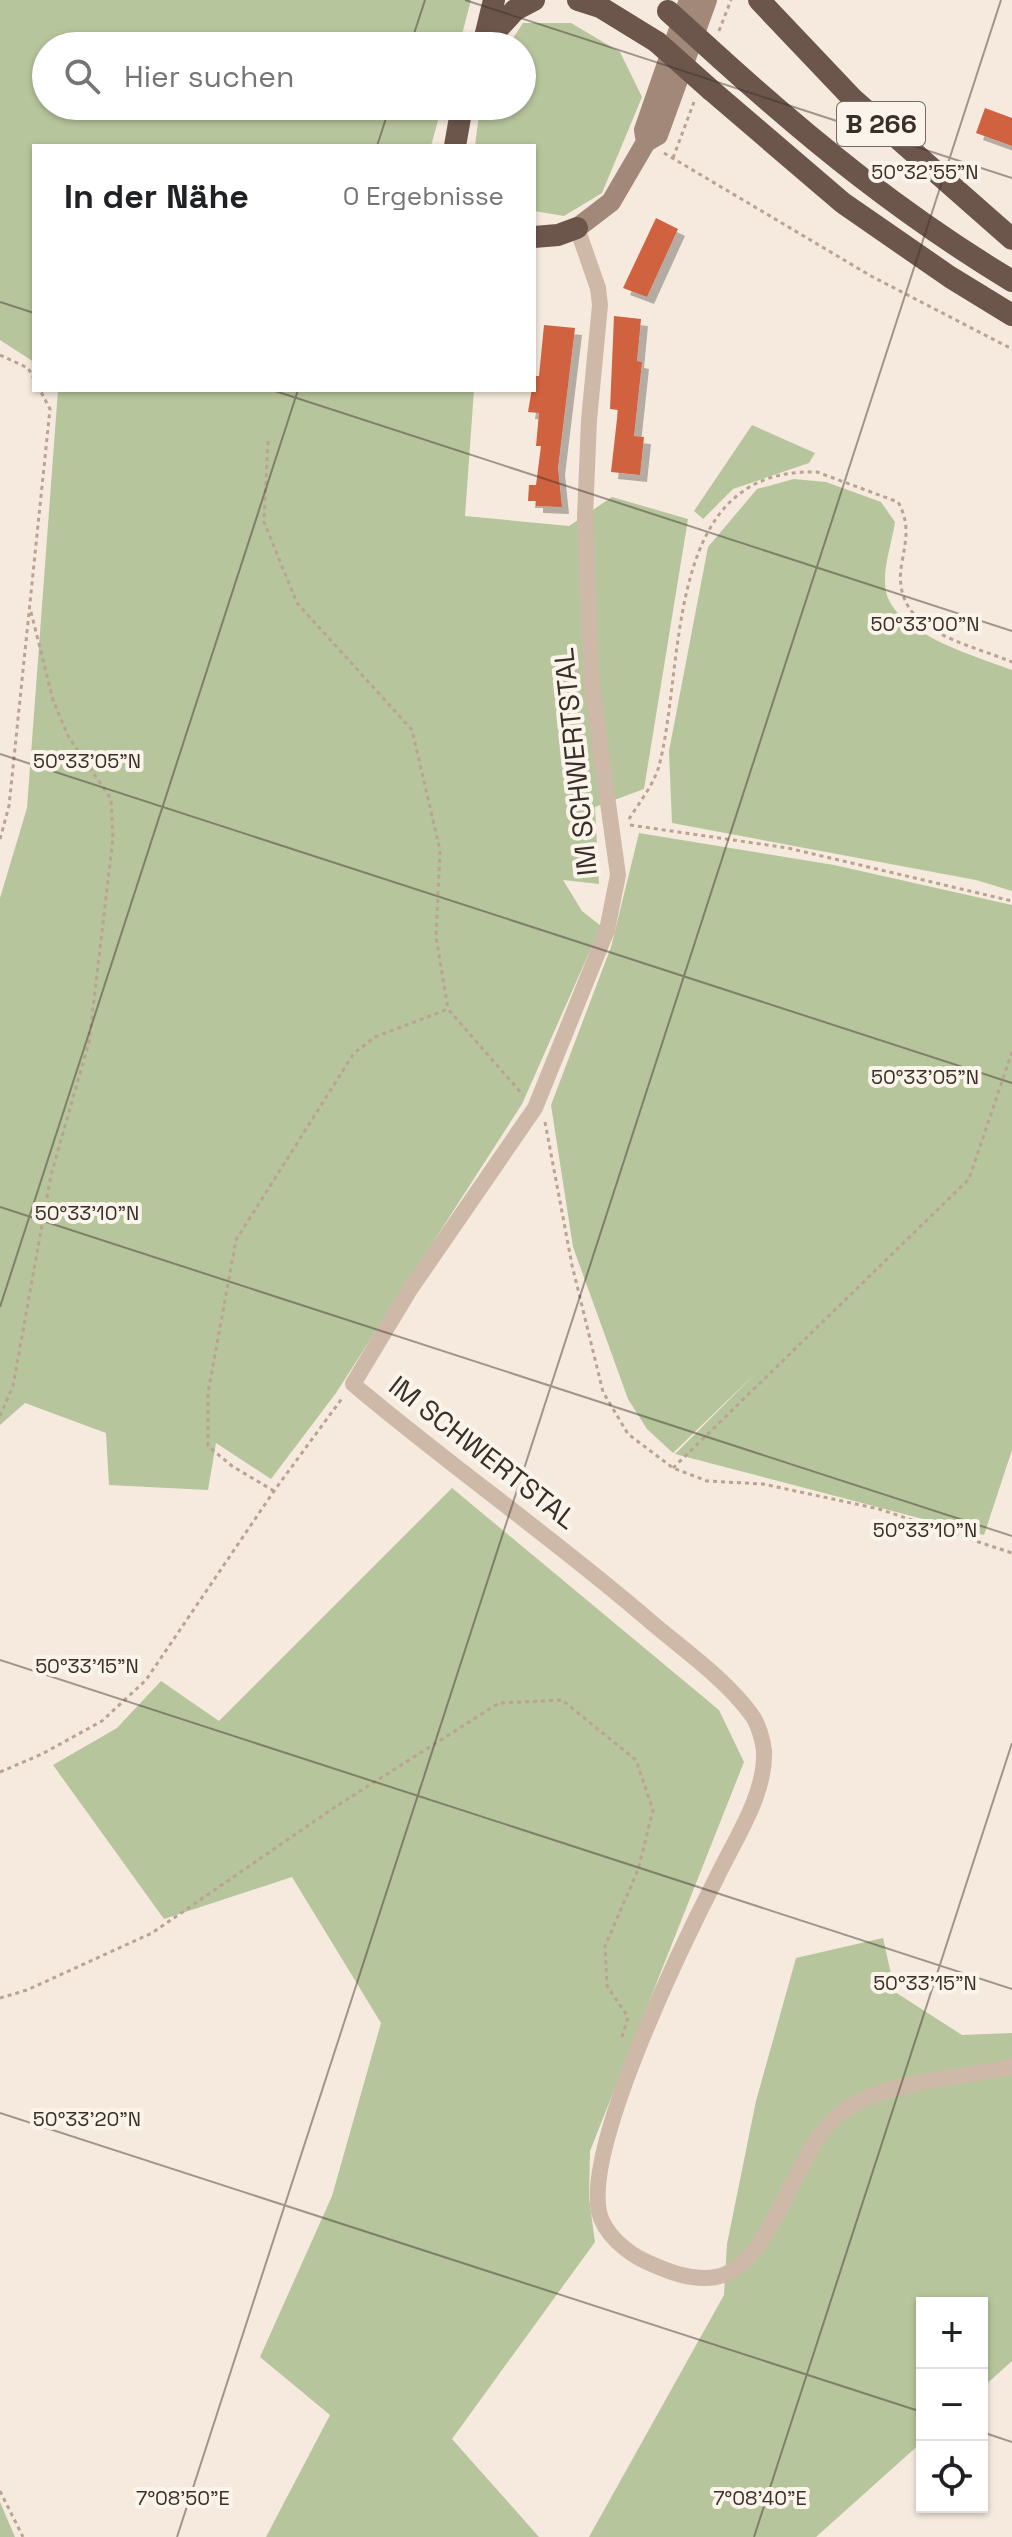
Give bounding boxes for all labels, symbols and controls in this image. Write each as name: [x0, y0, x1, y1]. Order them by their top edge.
search box: [32, 32, 536, 120]
icon: search: [60, 54, 104, 98]
text: Hier suchen: [124, 57, 294, 96]
road number: B 266: [837, 102, 925, 146]
text: 50°32'55"N: [871, 159, 979, 185]
text: In der Nähe: [64, 175, 249, 218]
text: 0 Ergebnisse: [343, 179, 504, 213]
text: 50°33'00"N: [870, 611, 980, 637]
street label: IM SCHWERTSTAL: [545, 646, 605, 878]
text: 50°33'05"N: [33, 748, 141, 774]
text: 50°33'05"N: [871, 1064, 979, 1090]
text: 50°33'10"N: [35, 1200, 139, 1226]
street label: IM SCHWERTSTAL: [382, 1367, 584, 1537]
text: 50°33'10"N: [873, 1517, 977, 1543]
text: 50°33'15"N: [35, 1653, 139, 1679]
text: 50°33'15"N: [873, 1970, 977, 1996]
text: 50°33'20"N: [33, 2106, 141, 2132]
map controls: [916, 2297, 988, 2513]
button: +: [916, 2297, 988, 2369]
button: −: [916, 2369, 988, 2441]
button: locate: [916, 2441, 988, 2513]
text: 7°08'50"E: [136, 2485, 230, 2511]
text: 7°08'40"E: [713, 2485, 807, 2511]

